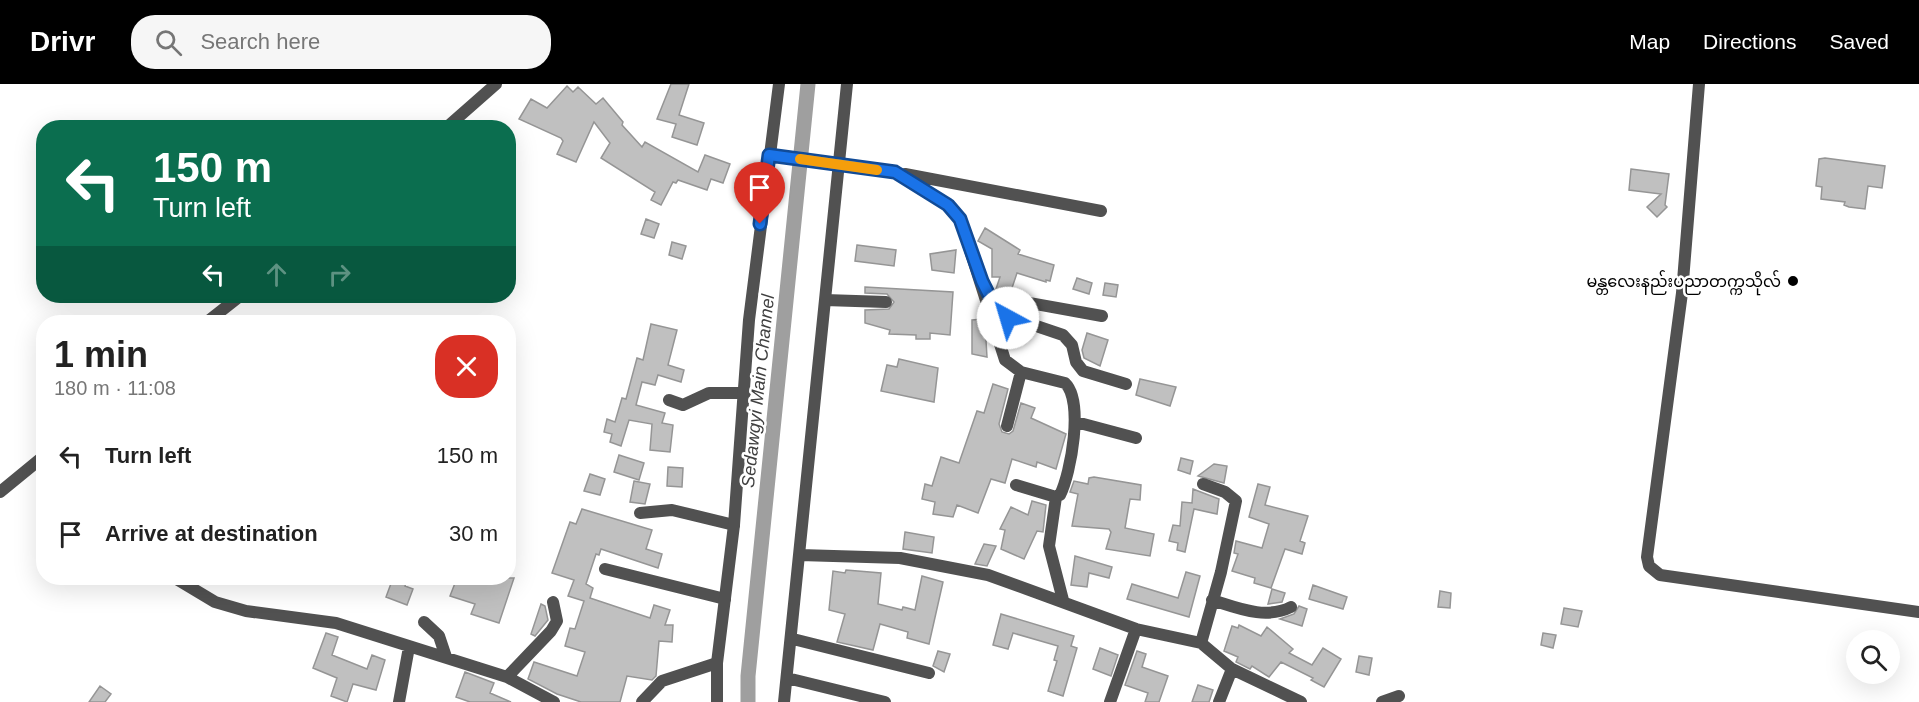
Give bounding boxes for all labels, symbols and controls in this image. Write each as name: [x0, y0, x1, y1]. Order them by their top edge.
search box: [131, 15, 551, 69]
text: Drivr: [30, 26, 95, 57]
icon: search: [152, 26, 185, 59]
text: Search here: [200, 29, 320, 54]
text: Map: [1629, 30, 1670, 53]
text: Directions: [1703, 30, 1796, 53]
text: Saved: [1829, 30, 1889, 53]
icon: left: [54, 144, 132, 222]
text: 150 m: [153, 144, 272, 191]
pin: [734, 162, 785, 224]
icon: arrive: [743, 171, 776, 204]
text: Turn left: [153, 193, 251, 223]
icon: left: [197, 258, 230, 291]
icon: ahead: [260, 258, 293, 291]
icon: right: [323, 258, 356, 291]
place label: မန္တလေးနည်းပညာတက္ကသိုလ်: [1586, 270, 1781, 296]
marker: မန္တလေးနည်းပညာတက္ကသိုလ်: [1786, 274, 1800, 288]
position arrow: [976, 286, 1040, 350]
water label: Sedawgyi Main Channel: [738, 292, 778, 489]
text: 1 min: [54, 334, 148, 375]
button: close: [435, 335, 498, 398]
text: 180 m · 11:08: [54, 377, 176, 399]
icon: left: [54, 440, 87, 473]
text: Turn left: [105, 443, 191, 468]
text: 150 m: [437, 443, 498, 468]
icon: arrive: [54, 518, 87, 551]
text: Arrive at destination: [105, 521, 318, 546]
text: 30 m: [449, 521, 498, 546]
map controls: [1846, 630, 1900, 684]
button: search: [1846, 630, 1900, 684]

